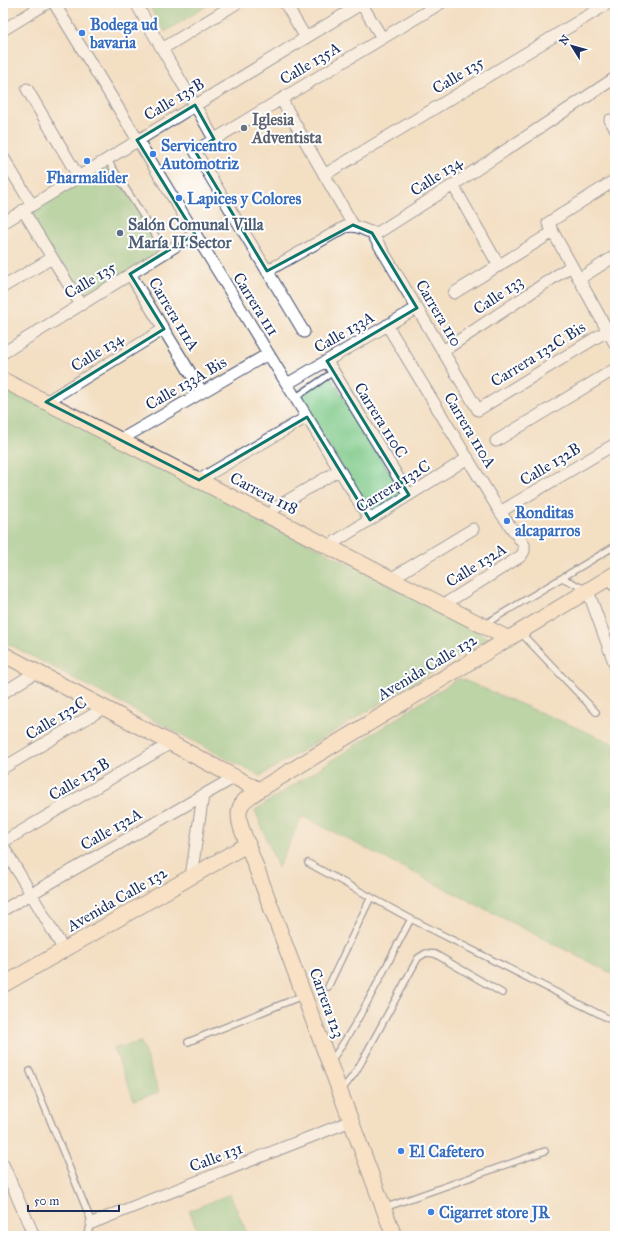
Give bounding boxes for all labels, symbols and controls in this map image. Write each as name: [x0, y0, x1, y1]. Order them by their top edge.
place label: Bodega ud bavaria: [89, 15, 159, 52]
north arrow: [552, 26, 592, 66]
marker: Bodega ud bavaria: [77, 28, 87, 38]
text: N: [556, 32, 573, 48]
street label: Calle 135A: [276, 37, 344, 88]
street label: Calle 135: [429, 52, 488, 98]
street label: Calle 135B: [140, 74, 208, 124]
place label: Iglesia Adventista: [251, 110, 323, 147]
marker: Iglesia Adventista: [239, 123, 249, 133]
place label: Servicentro Automotriz: [160, 136, 240, 173]
marker: Servicentro Automotriz: [148, 149, 158, 159]
street label: Calle 134: [406, 152, 466, 200]
marker: Fharmalider: [82, 156, 92, 166]
place label: Fharmalider: [46, 168, 129, 187]
place label: Lapices y Colores: [187, 189, 302, 209]
marker: Lapices y Colores: [174, 193, 184, 203]
place label: Salón Comunal Villa María II Sector: [128, 215, 265, 252]
marker: Salón Comunal Villa María II Sector: [115, 228, 125, 238]
street label: Calle 135: [61, 257, 120, 303]
street label: Carrera 111: [229, 269, 283, 339]
street label: Calle 133: [470, 272, 526, 318]
street label: Carrera 111A: [145, 274, 203, 354]
street label: Carrera 110: [412, 276, 466, 350]
street label: Calle 133A: [311, 307, 378, 357]
street label: Carrera 132C Bis: [487, 317, 589, 391]
street label: Calle 134: [67, 328, 128, 375]
street label: Calle 133A Bis: [142, 352, 230, 414]
street label: Carrera 110C: [350, 379, 412, 461]
street label: Carrera 110A: [440, 389, 500, 472]
street label: Calle 132B: [516, 438, 584, 490]
street label: Carrera 132C: [352, 456, 434, 516]
street label: Carrera 118: [227, 468, 301, 518]
place label: Ronditas alcaparros: [515, 503, 580, 541]
marker: Ronditas alcaparros: [502, 516, 512, 526]
street label: Calle 132A: [442, 539, 510, 591]
street label: Avenida Calle 132: [373, 630, 480, 705]
street label: Calle 132C: [22, 692, 90, 744]
street label: Calle 132B: [45, 753, 113, 805]
street label: Calle 132A: [77, 804, 145, 854]
street label: Avenida Calle 132: [63, 863, 171, 936]
street label: Carrera 123: [306, 965, 348, 1041]
street label: Calle 131: [187, 1138, 245, 1176]
place label: El Cafetero: [409, 1142, 484, 1161]
marker: El Cafetero: [396, 1146, 406, 1156]
scale bar: [28, 1187, 119, 1213]
text: 50 m: [34, 1194, 59, 1208]
place label: Cigarret store JR: [439, 1203, 550, 1223]
marker: Cigarret store JR: [426, 1207, 436, 1217]

